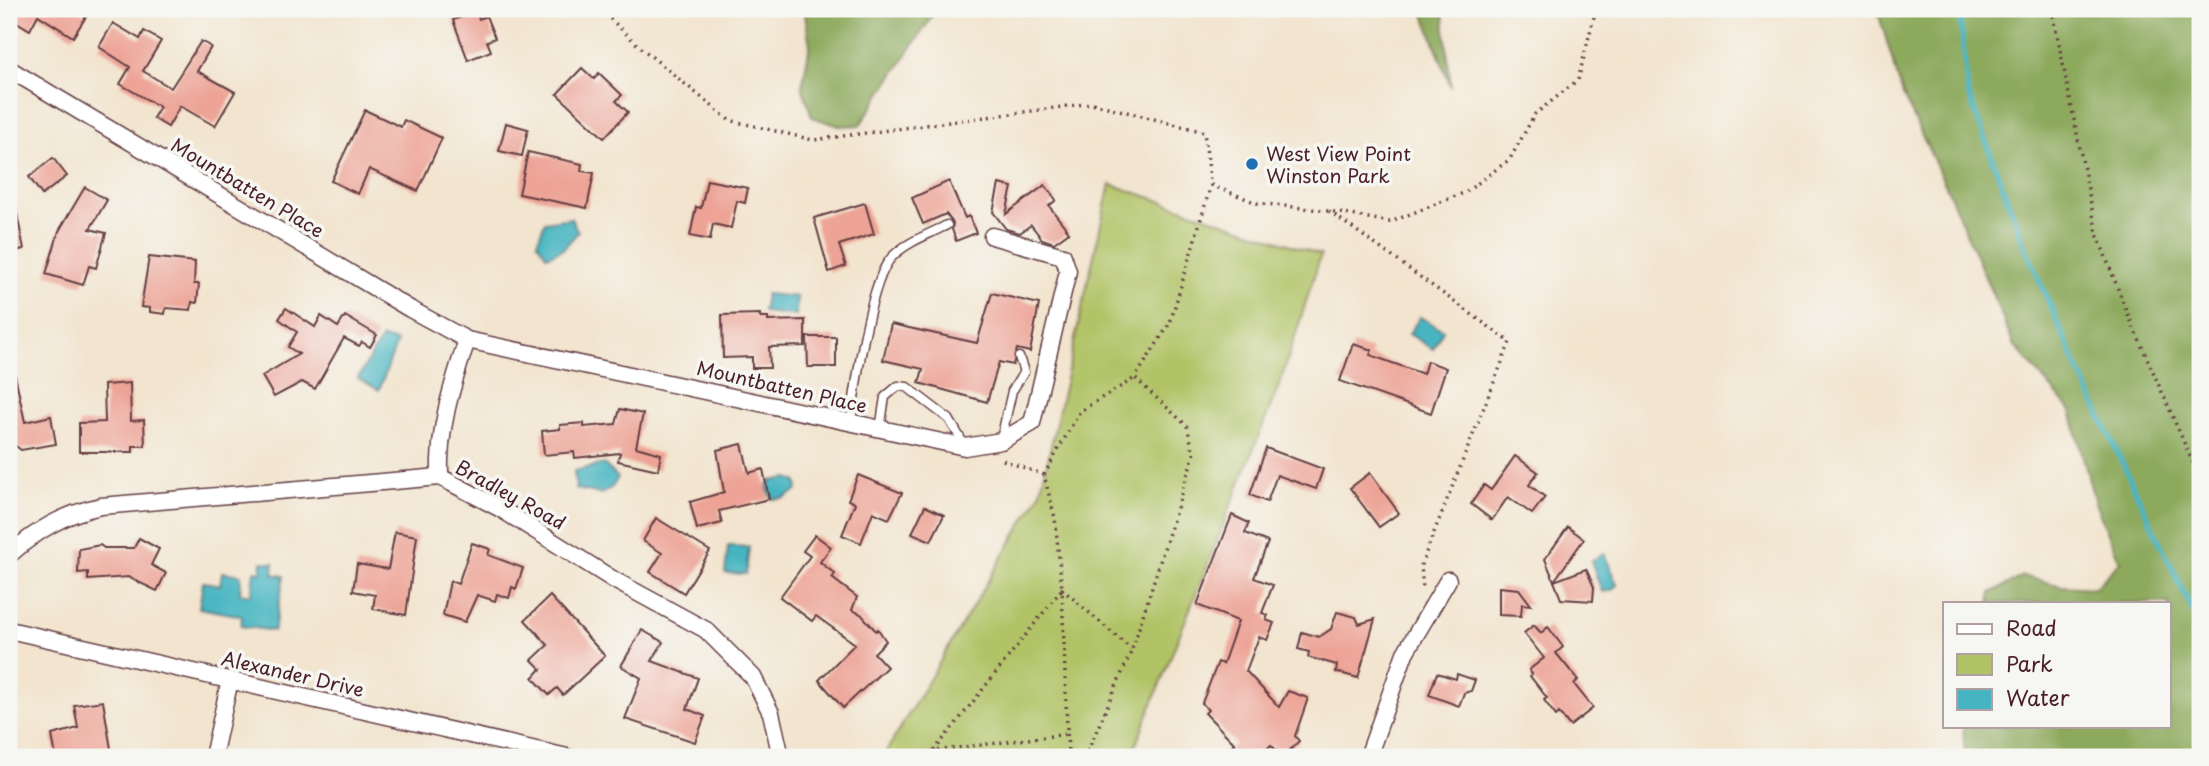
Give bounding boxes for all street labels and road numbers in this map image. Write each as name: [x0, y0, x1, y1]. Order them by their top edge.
street label: Mountbatten Place: [166, 130, 330, 244]
street label: Mountbatten Place: [694, 353, 870, 419]
street label: Bradley Road: [451, 452, 571, 536]
street label: Alexander Drive: [219, 643, 367, 703]

